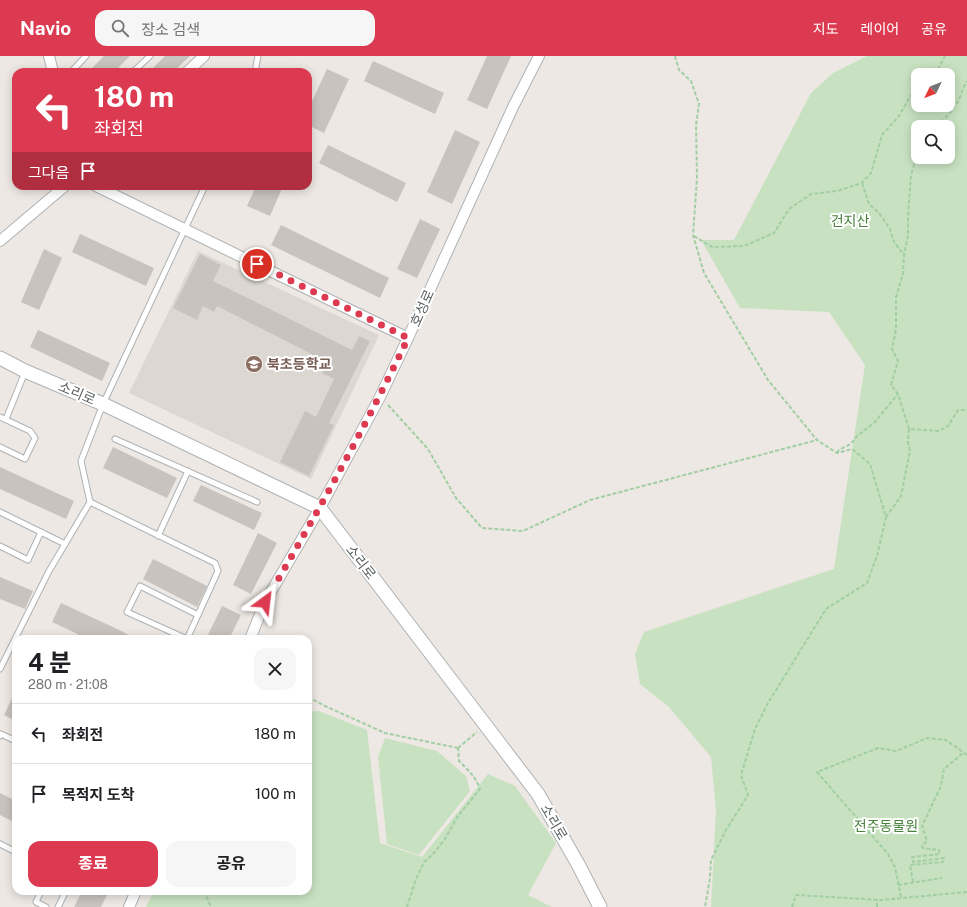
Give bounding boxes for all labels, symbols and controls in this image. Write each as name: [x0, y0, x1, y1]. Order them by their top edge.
search box: [95, 10, 375, 46]
text: Navio: [20, 17, 71, 39]
icon: search: [109, 17, 131, 39]
text: 장소 검색: [141, 21, 200, 38]
text: 지도: [813, 21, 839, 37]
text: 레이어: [861, 21, 899, 37]
text: 공유: [921, 21, 947, 37]
north arrow: [911, 68, 955, 112]
map controls: [911, 68, 955, 164]
text: 180 m: [94, 80, 174, 113]
icon: left: [28, 84, 80, 136]
text: 좌회전: [94, 118, 144, 139]
button: search: [911, 120, 955, 164]
icon: arrive: [77, 160, 99, 182]
text: 그다음: [28, 164, 69, 181]
park label: 건지산: [831, 213, 869, 229]
pin: [240, 247, 274, 281]
icon: arrive: [246, 253, 268, 275]
street label: 호성로: [407, 287, 437, 329]
school or university icon: 북초등학교: [244, 354, 264, 374]
place label: 북초등학교: [267, 356, 332, 372]
street label: 소리로: [56, 378, 98, 408]
street label: 소리로: [343, 542, 379, 582]
position arrow: [244, 581, 286, 623]
text: 4 분: [28, 648, 71, 676]
button: close: [254, 648, 296, 690]
text: 280 m · 21:08: [28, 677, 108, 692]
icon: left: [28, 723, 50, 745]
text: 180 m: [254, 725, 296, 742]
text: 좌회전: [62, 726, 103, 743]
icon: arrive: [28, 783, 50, 805]
text: 100 m: [255, 785, 296, 802]
text: 목적지 도착: [62, 786, 134, 803]
street label: 소리로: [537, 801, 571, 843]
park label: 전주동물원: [854, 818, 918, 834]
button: 종료: [28, 841, 158, 887]
button: 공유: [166, 841, 296, 887]

